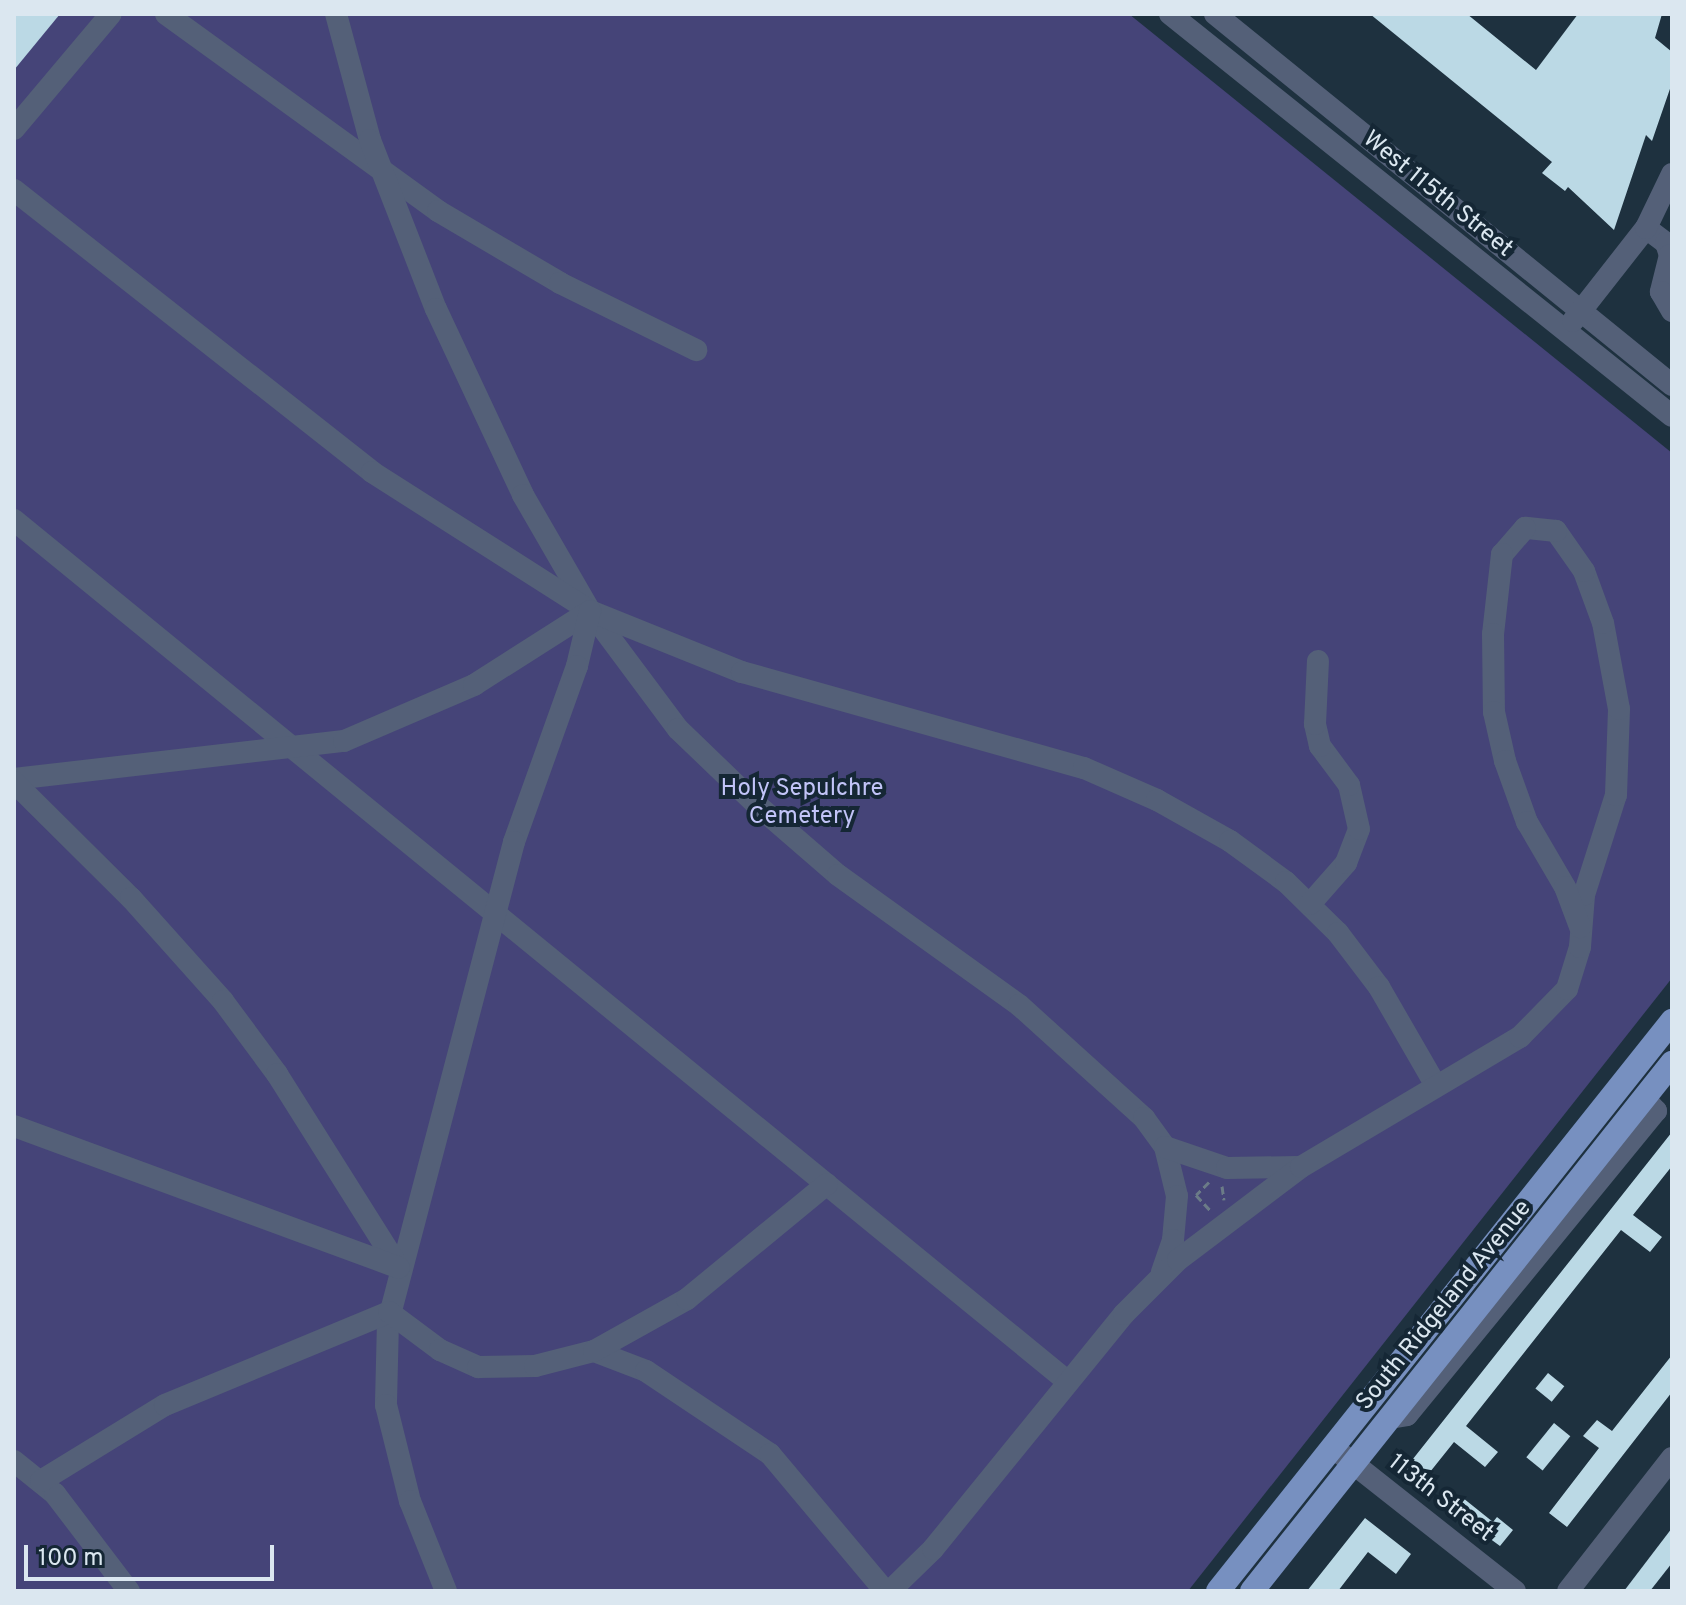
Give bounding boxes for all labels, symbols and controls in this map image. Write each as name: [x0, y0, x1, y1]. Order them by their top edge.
street label: West 115th Street: [1356, 126, 1518, 264]
park label: Holy Sepulchre Cemetery: [721, 776, 883, 832]
street label: South Ridgeland Avenue: [1351, 1195, 1539, 1417]
street label: 113th Street: [1382, 1449, 1498, 1549]
scale bar: [28, 1529, 278, 1579]
text: 100 m: [38, 1544, 104, 1574]

